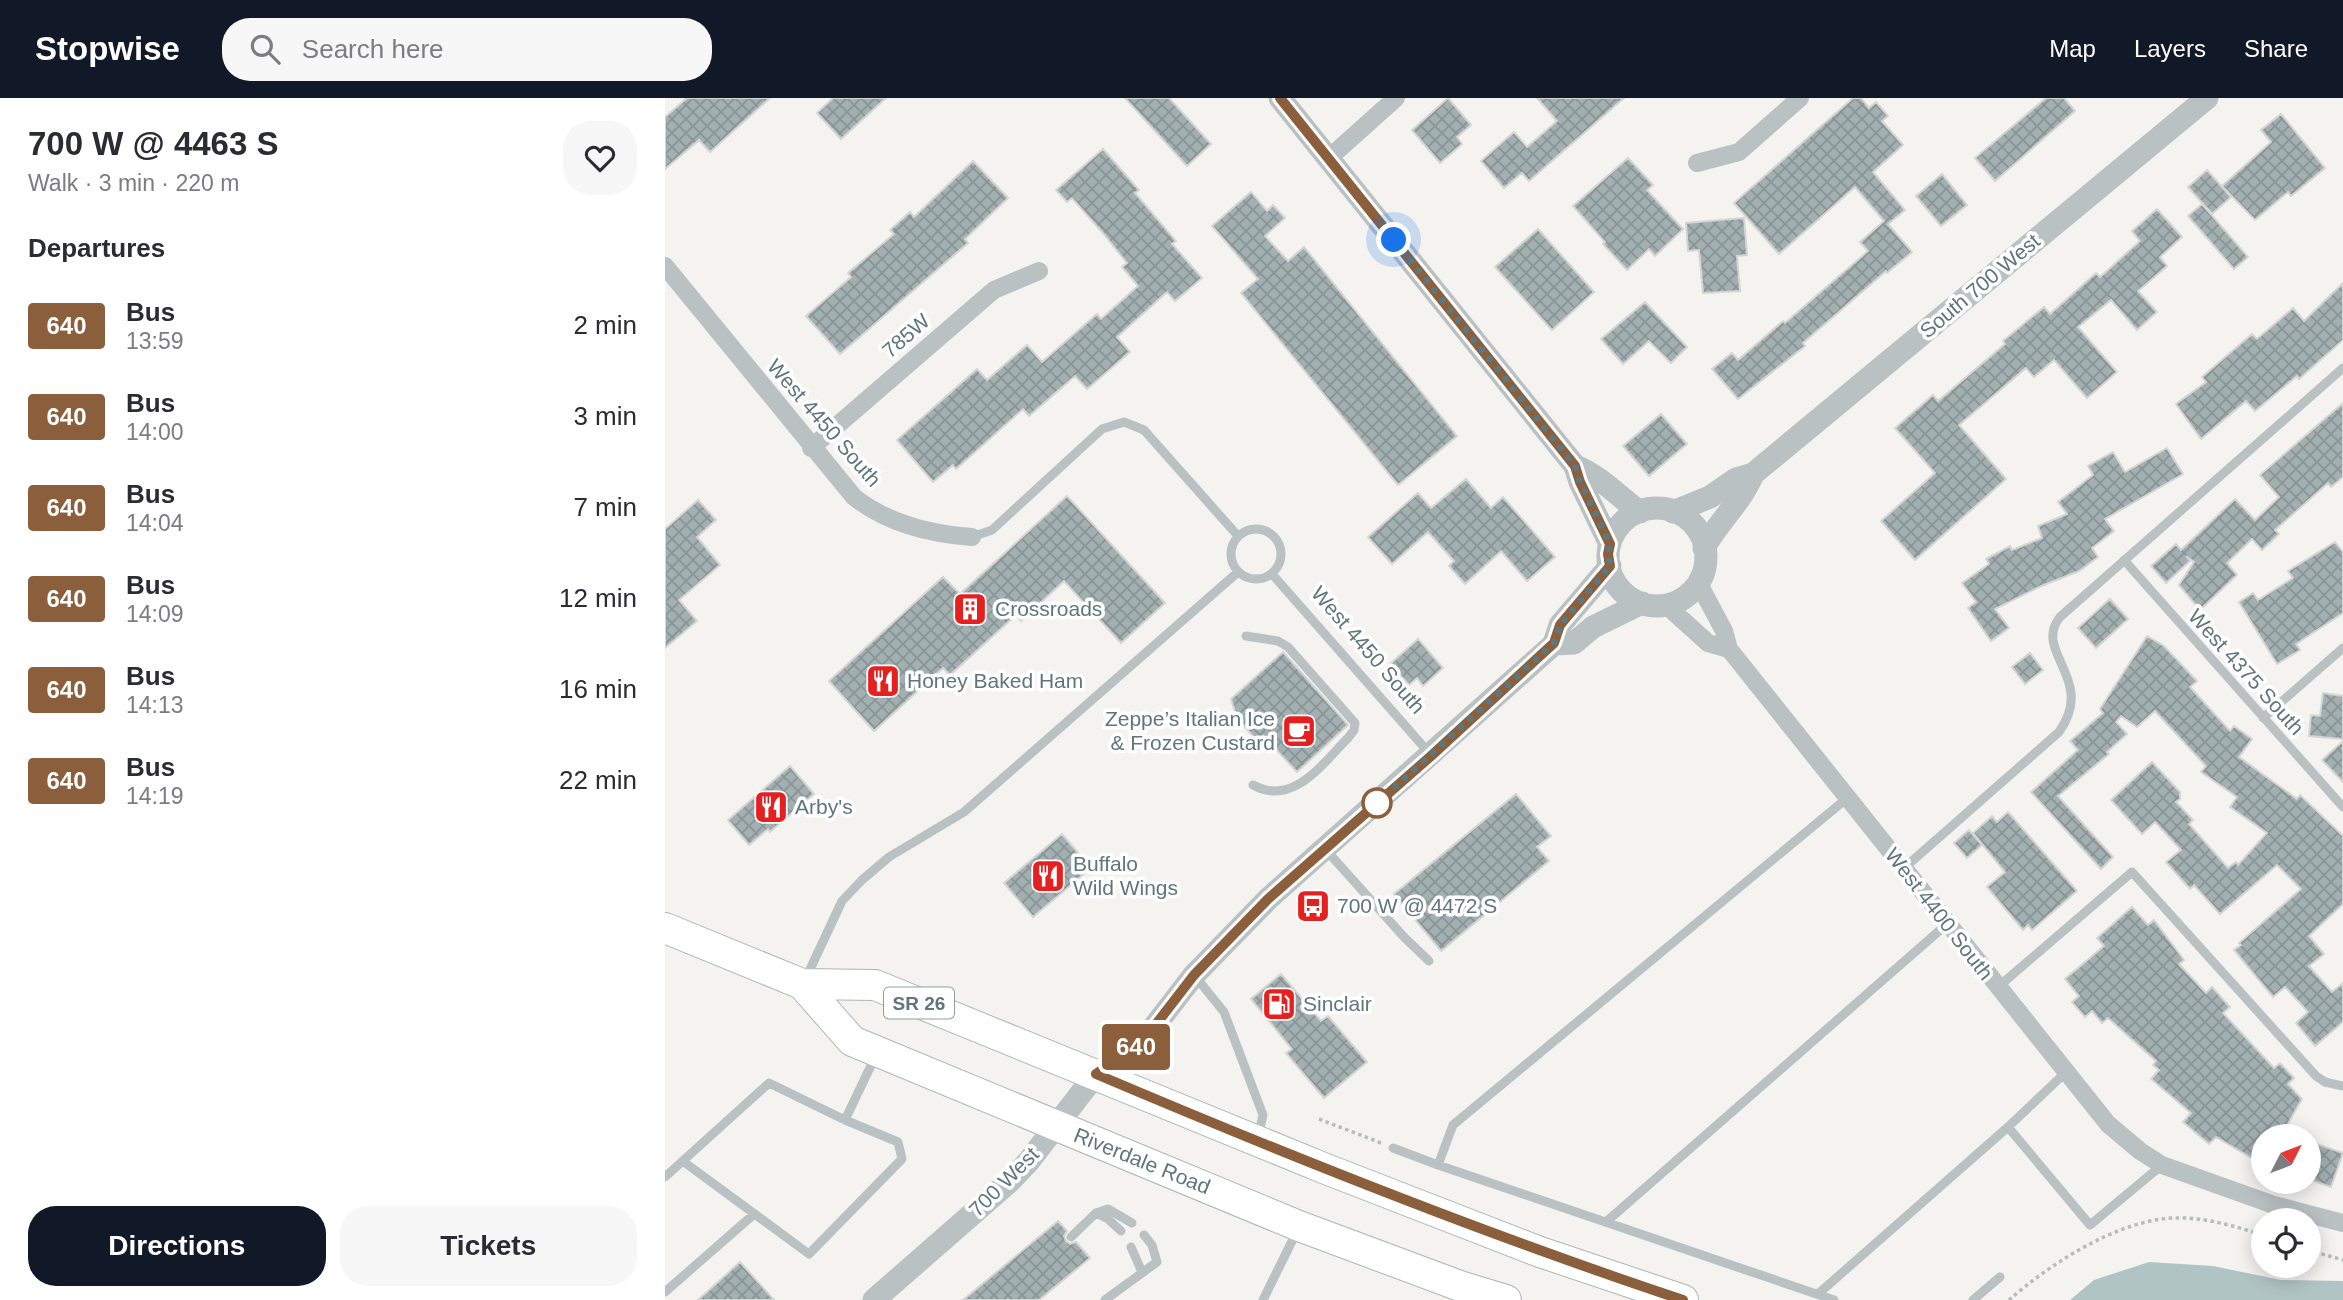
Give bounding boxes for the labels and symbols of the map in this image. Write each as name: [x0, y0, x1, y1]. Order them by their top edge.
your location: [1376, 222, 1411, 257]
street label: South 700 West: [1915, 229, 2044, 342]
street label: 785W: [877, 309, 934, 362]
street label: West 4450 South: [763, 354, 886, 491]
street label: West 4450 South: [1307, 581, 1430, 718]
building icon: Crossroads: [951, 590, 989, 628]
place label: Crossroads: [995, 597, 1102, 620]
street label: West 4375 South: [2184, 604, 2309, 739]
restaurant icon: Honey Baked Ham: [864, 662, 902, 700]
place label: Honey Baked Ham: [907, 669, 1083, 692]
place label: Zeppe’s Italian Ice & Frozen Custard: [1105, 707, 1275, 754]
cafe icon: Zeppe’s Italian Ice & Frozen Custard: [1280, 712, 1318, 750]
restaurant icon: Arby's: [752, 788, 790, 826]
unlabelled marker: [1362, 788, 1392, 818]
place label: Arby's: [795, 795, 853, 818]
street label: West 4400 South: [1881, 843, 1998, 984]
place label: Buffalo Wild Wings: [1073, 852, 1178, 899]
restaurant icon: Buffalo Wild Wings: [1029, 857, 1067, 895]
bus stop icon: 700 W @ 4472 S: [1294, 887, 1332, 925]
place label: 700 W @ 4472 S: [1337, 894, 1497, 917]
fuel station icon: Sinclair: [1260, 985, 1298, 1023]
road number: SR 26: [884, 988, 954, 1018]
place label: Sinclair: [1303, 992, 1372, 1015]
line badge: 640: [1096, 1024, 1176, 1070]
street label: Riverdale Road: [1071, 1123, 1214, 1198]
north arrow: [2251, 1124, 2321, 1194]
street label: 700 West: [964, 1142, 1043, 1221]

